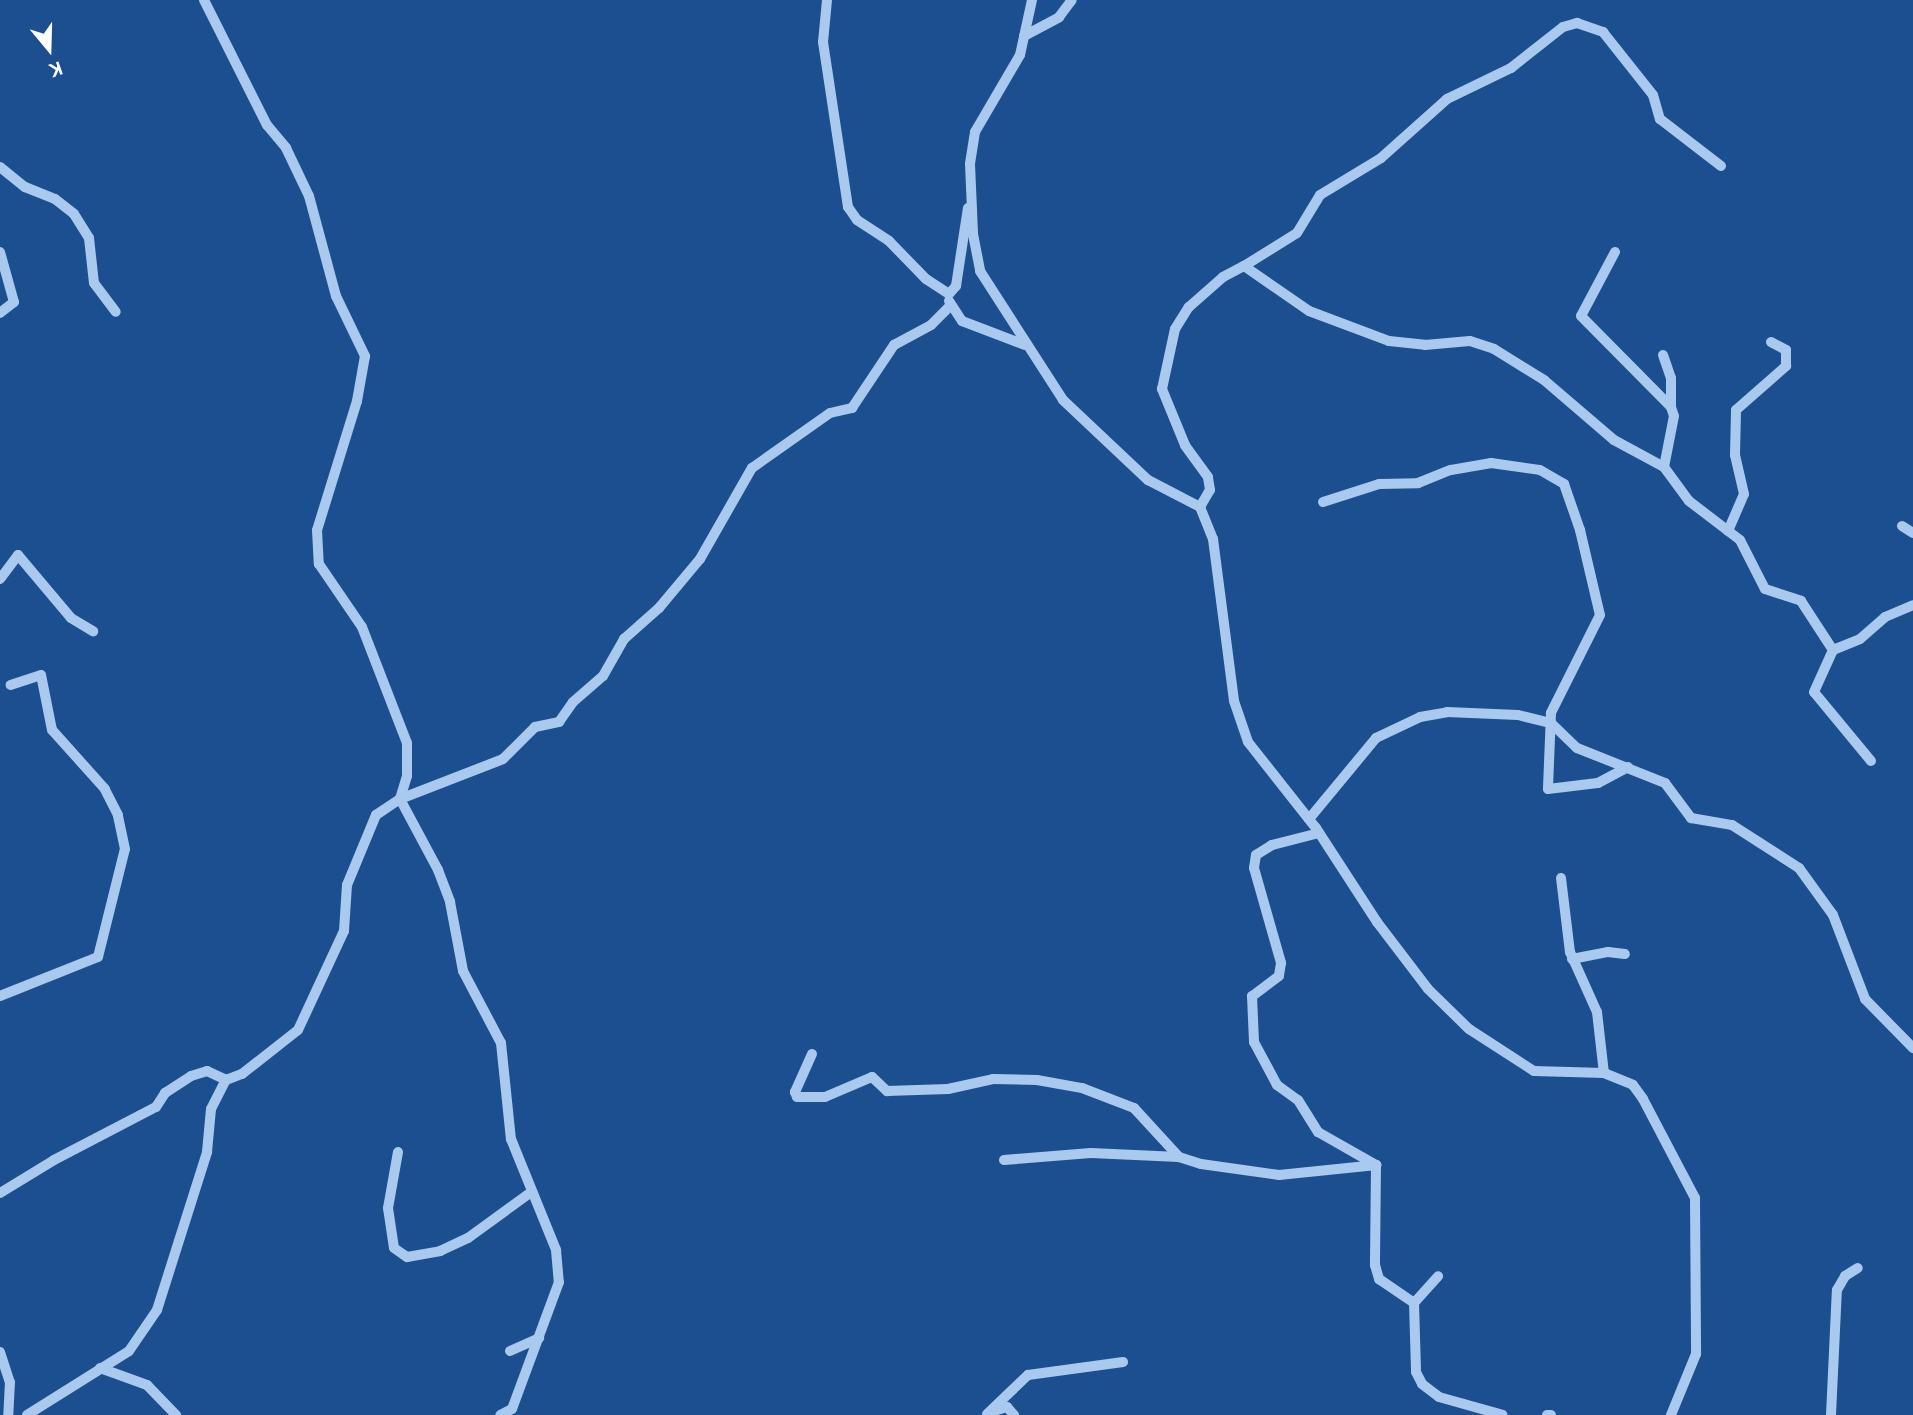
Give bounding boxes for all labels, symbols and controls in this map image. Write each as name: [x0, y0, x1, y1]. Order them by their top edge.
north arrow: [14, 14, 84, 84]
text: K: [46, 56, 66, 82]

